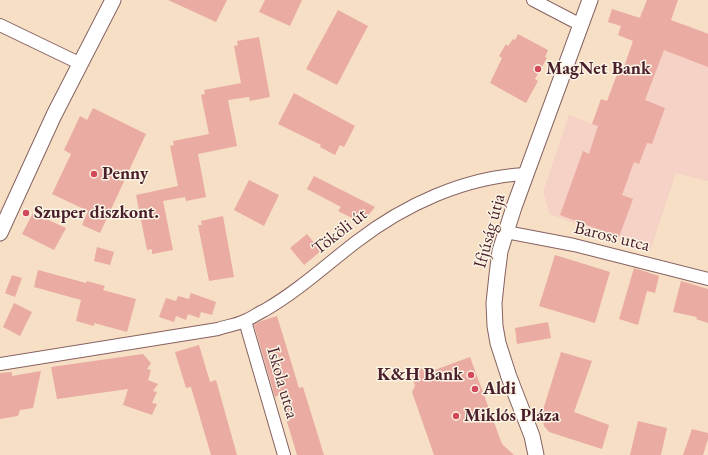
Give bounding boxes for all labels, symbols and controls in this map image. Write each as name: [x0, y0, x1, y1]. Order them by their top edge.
place label: MagNet Bank: [546, 58, 651, 80]
marker: MagNet Bank: [533, 64, 543, 74]
place label: Penny: [102, 163, 148, 185]
marker: Penny: [89, 169, 99, 179]
street label: Ifjúság útja: [470, 191, 510, 271]
place label: Szuper diszkont.: [34, 202, 159, 224]
street label: Tököli út: [308, 204, 372, 260]
marker: Szuper diszkont.: [21, 208, 31, 218]
street label: Baross utca: [572, 217, 652, 257]
street label: Iskola utca: [261, 345, 303, 421]
place label: K&H Bank: [377, 364, 463, 386]
marker: K&H Bank: [466, 370, 476, 380]
place label: Aldi: [483, 378, 516, 400]
marker: Aldi: [470, 384, 480, 394]
place label: Miklós Pláza: [464, 405, 560, 427]
marker: Miklós Pláza: [451, 411, 461, 421]

